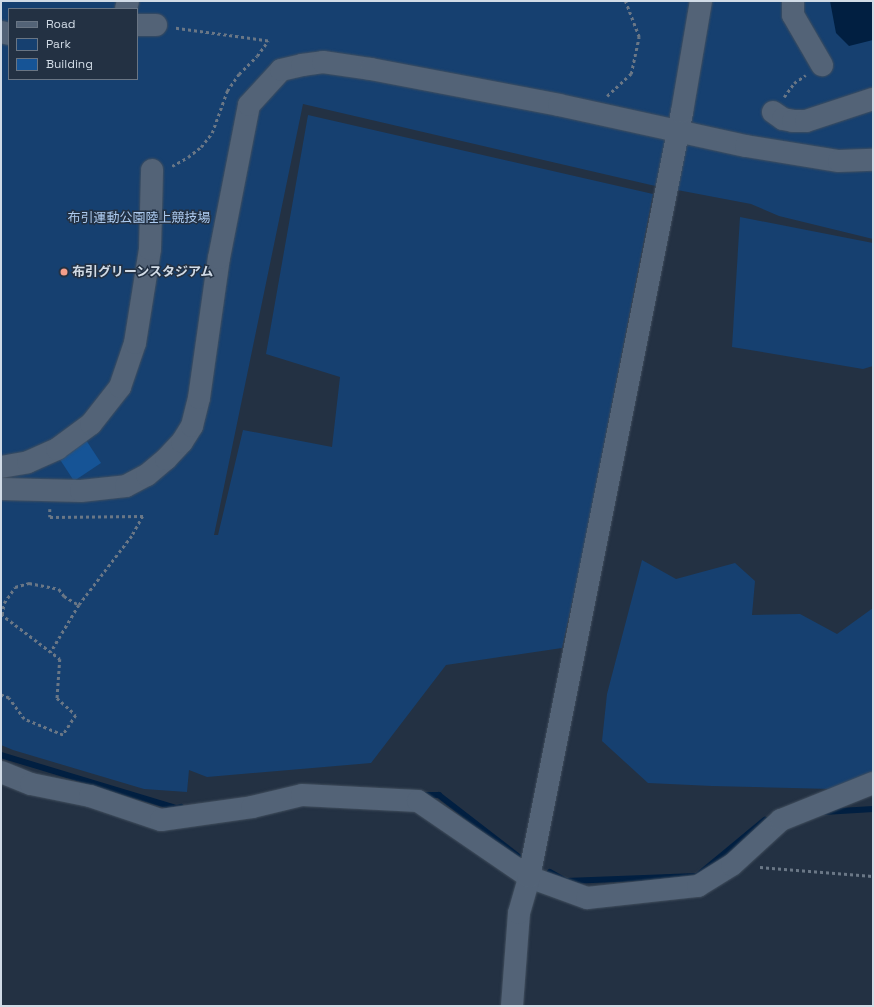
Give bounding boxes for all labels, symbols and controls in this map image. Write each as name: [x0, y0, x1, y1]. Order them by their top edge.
legend: [8, 8, 138, 80]
text: Road: [46, 16, 75, 32]
text: Park: [46, 36, 71, 52]
text: Building: [46, 56, 93, 72]
park label: 布引運動公園陸上競技場: [68, 210, 210, 226]
place label: 布引グリーンスタジアム: [72, 264, 215, 280]
marker: 布引グリーンスタジアム: [59, 267, 69, 277]

